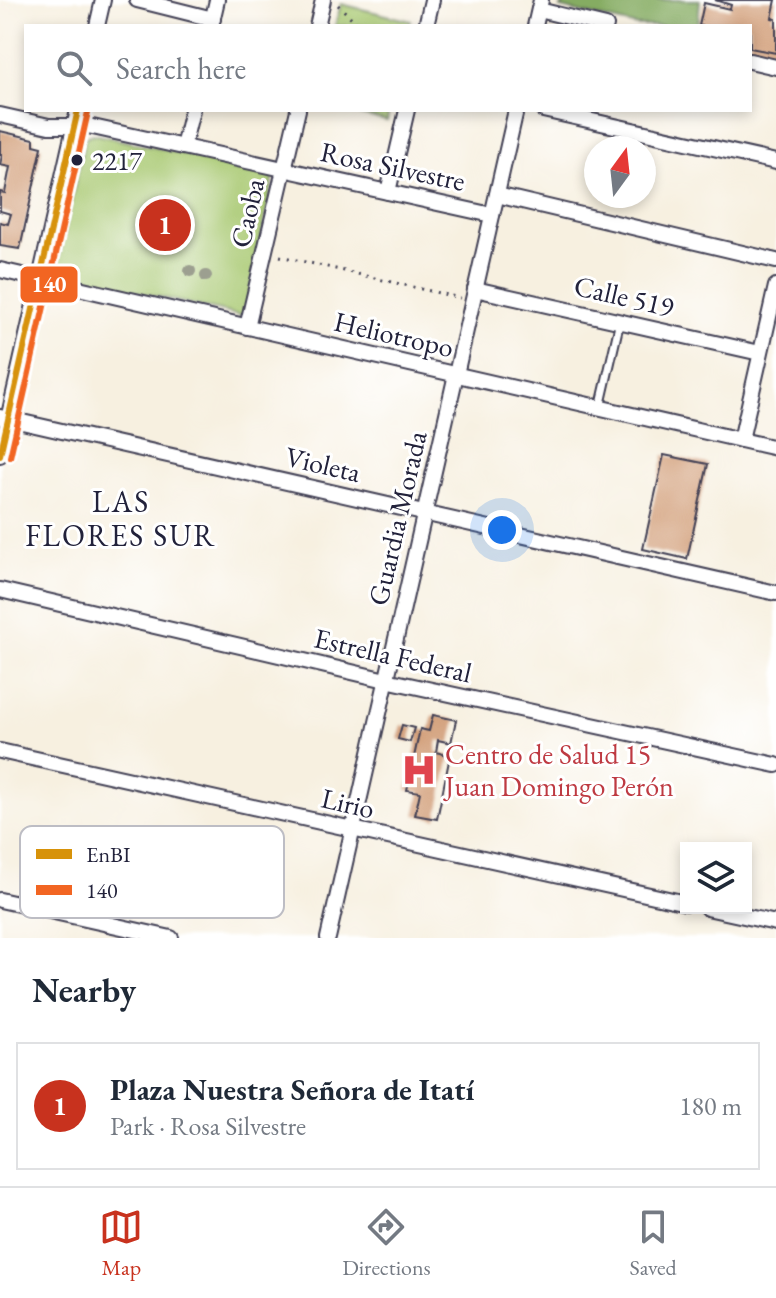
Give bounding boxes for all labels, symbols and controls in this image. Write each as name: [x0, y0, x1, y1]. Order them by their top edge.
search box: [24, 24, 752, 112]
icon: search: [52, 46, 96, 90]
text: Search here: [116, 49, 246, 88]
street label: Rosa Silvestre: [317, 133, 469, 199]
north arrow: [584, 136, 656, 208]
place label: 2217: [92, 144, 142, 178]
marker: 2217: [69, 152, 85, 168]
street label: Caoba: [222, 174, 273, 251]
pin: 1: [139, 195, 191, 255]
line badge: 140: [19, 265, 79, 304]
street label: Calle 519: [571, 267, 677, 325]
text: 140: [32, 270, 67, 299]
street label: Heliotropo: [331, 303, 457, 365]
street label: Guardia Morada: [359, 426, 435, 609]
street label: Violeta: [282, 438, 365, 490]
district label: LAS FLORES SUR: [25, 482, 217, 555]
your location: [482, 510, 522, 550]
street label: Estrella Federal: [311, 619, 476, 691]
place label: Centro de Salud 15 Juan Domingo Perón: [443, 736, 674, 804]
hospital icon: Centro de Salud 15 Juan Domingo Perón: [400, 751, 438, 789]
street label: Lirio: [318, 779, 378, 827]
legend: [20, 826, 284, 918]
text: EnBI: [86, 840, 131, 869]
map controls: [680, 842, 752, 914]
button: layers: [680, 842, 752, 914]
text: 140: [86, 876, 118, 905]
text: Nearby: [32, 968, 136, 1012]
text: Plaza Nuestra Señora de Itatí: [110, 1070, 474, 1109]
text: 1: [53, 1089, 67, 1123]
text: 180 m: [679, 1089, 742, 1123]
text: Park · Rosa Silvestre: [110, 1109, 306, 1143]
tab: Map: [99, 1205, 143, 1282]
tab: Directions: [342, 1205, 431, 1282]
tab: Saved: [629, 1205, 677, 1282]

